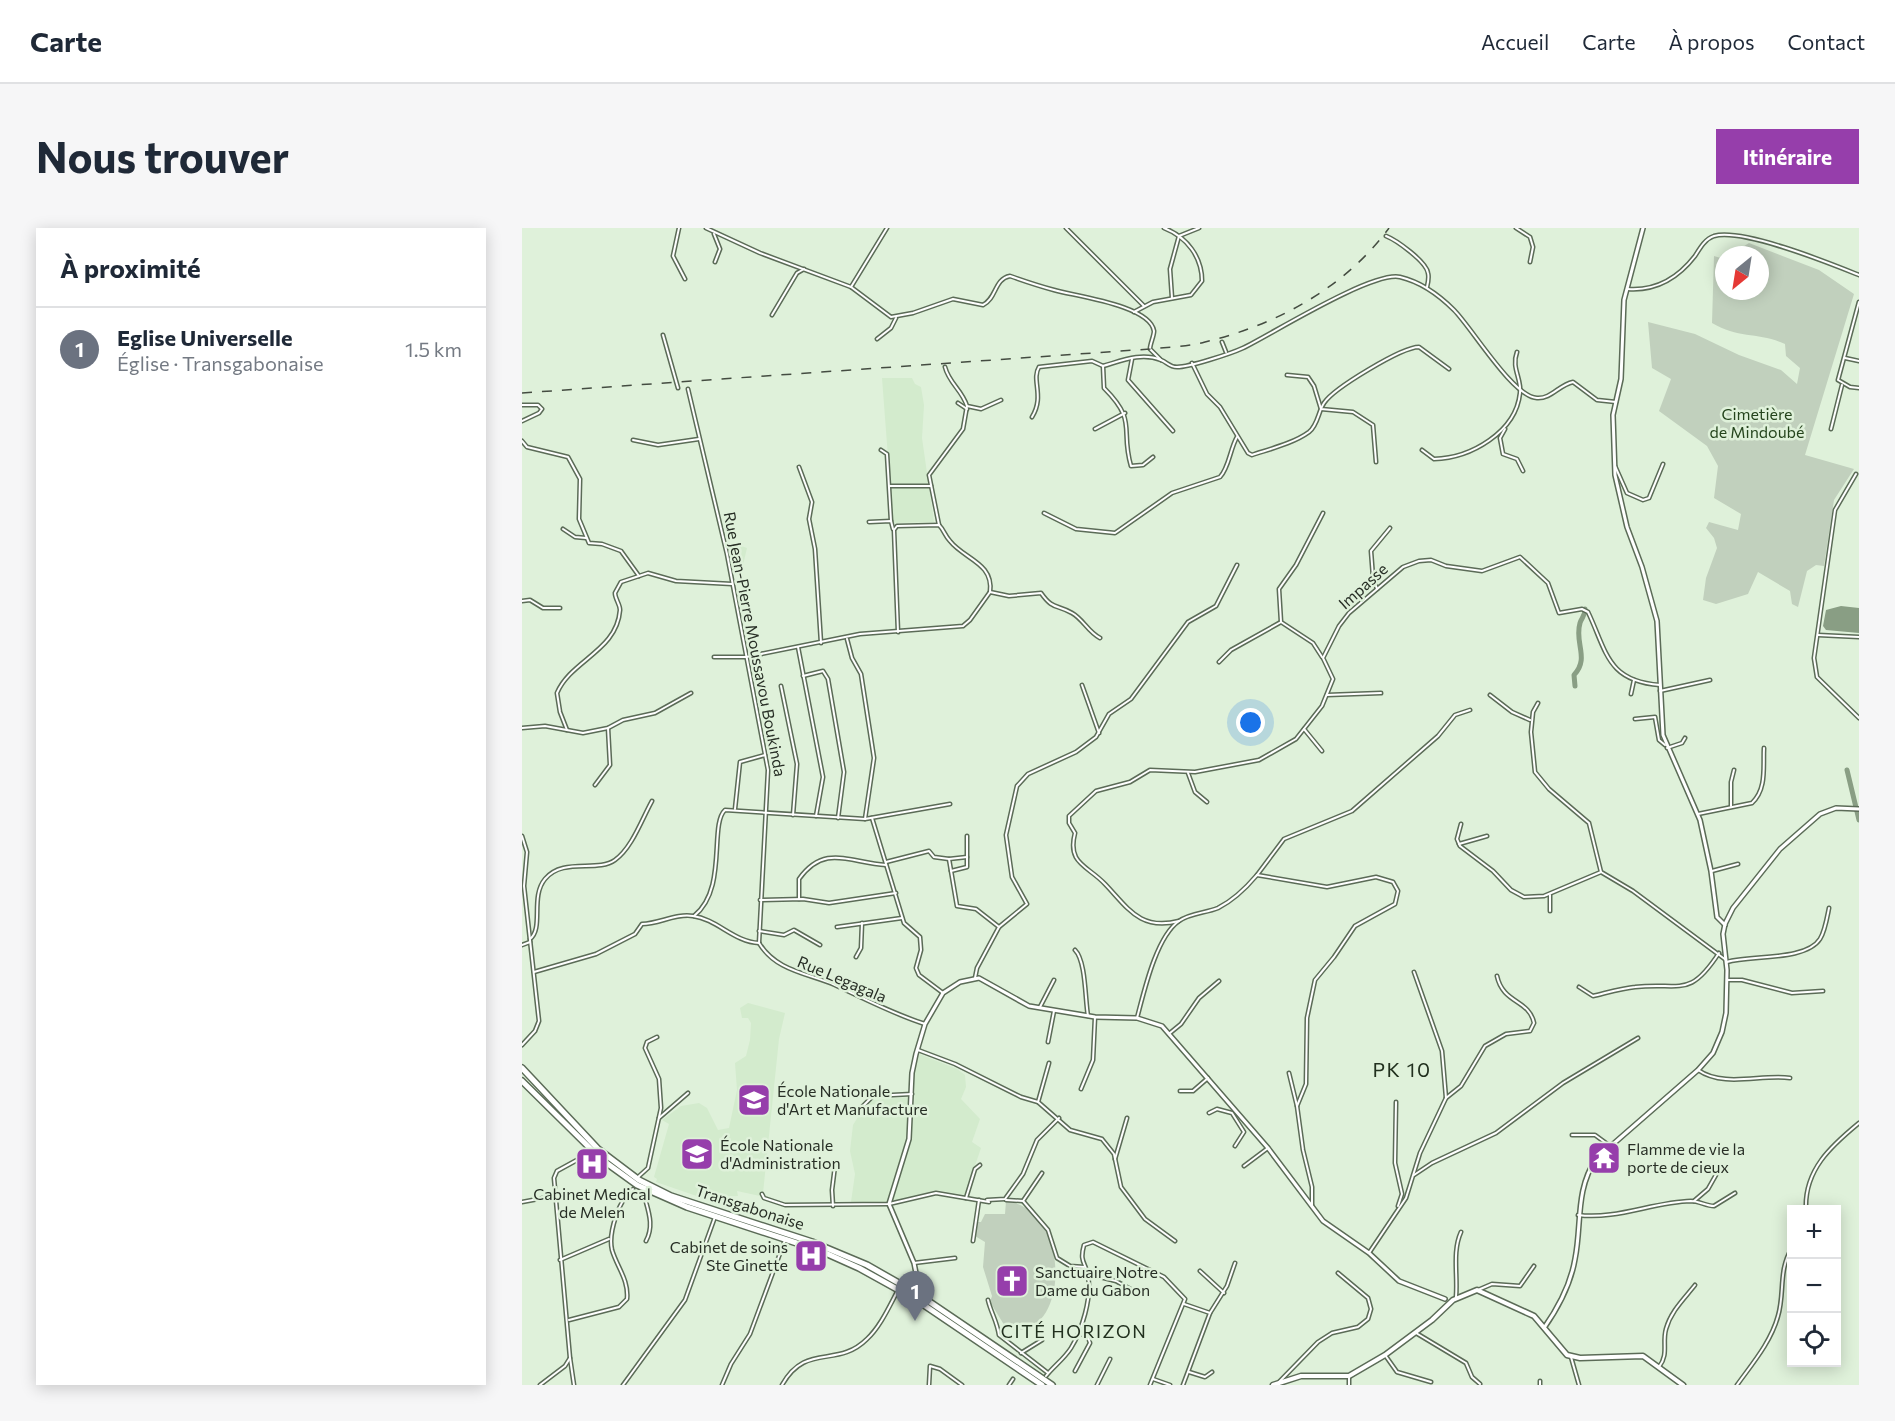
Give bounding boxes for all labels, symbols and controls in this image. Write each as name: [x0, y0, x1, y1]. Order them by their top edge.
text: Carte: [30, 24, 102, 58]
text: Accueil: [1481, 29, 1549, 54]
text: Carte: [1582, 29, 1636, 54]
text: À propos: [1669, 29, 1754, 54]
text: Contact: [1787, 29, 1865, 54]
button: Itinéraire: [1716, 129, 1859, 184]
text: Nous trouver: [36, 130, 289, 182]
north arrow: [1715, 246, 1769, 300]
text: À proximité: [60, 252, 201, 283]
text: Eglise Universelle: [117, 324, 293, 351]
text: 1: [75, 337, 84, 361]
text: 1.5 km: [405, 337, 462, 361]
text: Église · Transgabonaise: [117, 351, 324, 375]
park label: Cimetière de Mindoubé: [1710, 404, 1804, 441]
street label: Rue Jean-Pierre Moussavou Boukinda: [720, 510, 791, 778]
street label: Impasse: [1334, 559, 1391, 613]
your location: [1236, 708, 1265, 737]
street label: Rue Legagala: [795, 951, 890, 1006]
district label: PK 10: [1373, 1057, 1431, 1081]
place label: École Nationale d'Art et Manufacture: [777, 1081, 928, 1118]
school or university icon: École Nationale d'Art et Manufacture: [736, 1082, 772, 1118]
place label: École Nationale d'Administration: [720, 1135, 841, 1172]
school or university icon: École Nationale d'Administration: [679, 1136, 715, 1172]
place label: Flamme de vie la porte de cieux: [1627, 1139, 1745, 1176]
temple icon: Flamme de vie la porte de cieux: [1586, 1140, 1622, 1176]
hospital icon: Cabinet Medical de Melen: [574, 1146, 610, 1182]
street label: Transgabonaise: [693, 1180, 807, 1233]
place label: Cabinet Medical de Melen: [533, 1184, 651, 1221]
map controls: [1787, 1205, 1841, 1367]
button: +: [1787, 1205, 1841, 1259]
place label: Cabinet de soins Ste Ginette: [670, 1237, 788, 1274]
hospital icon: Cabinet de soins Ste Ginette: [793, 1238, 829, 1274]
button: −: [1787, 1259, 1841, 1313]
place label: Sanctuaire Notre Dame du Gabon: [1035, 1262, 1158, 1299]
church icon: Sanctuaire Notre Dame du Gabon: [994, 1263, 1030, 1299]
pin: 1: [896, 1272, 934, 1321]
button: locate: [1787, 1313, 1841, 1367]
district label: CITÉ HORIZON: [1001, 1320, 1147, 1342]

